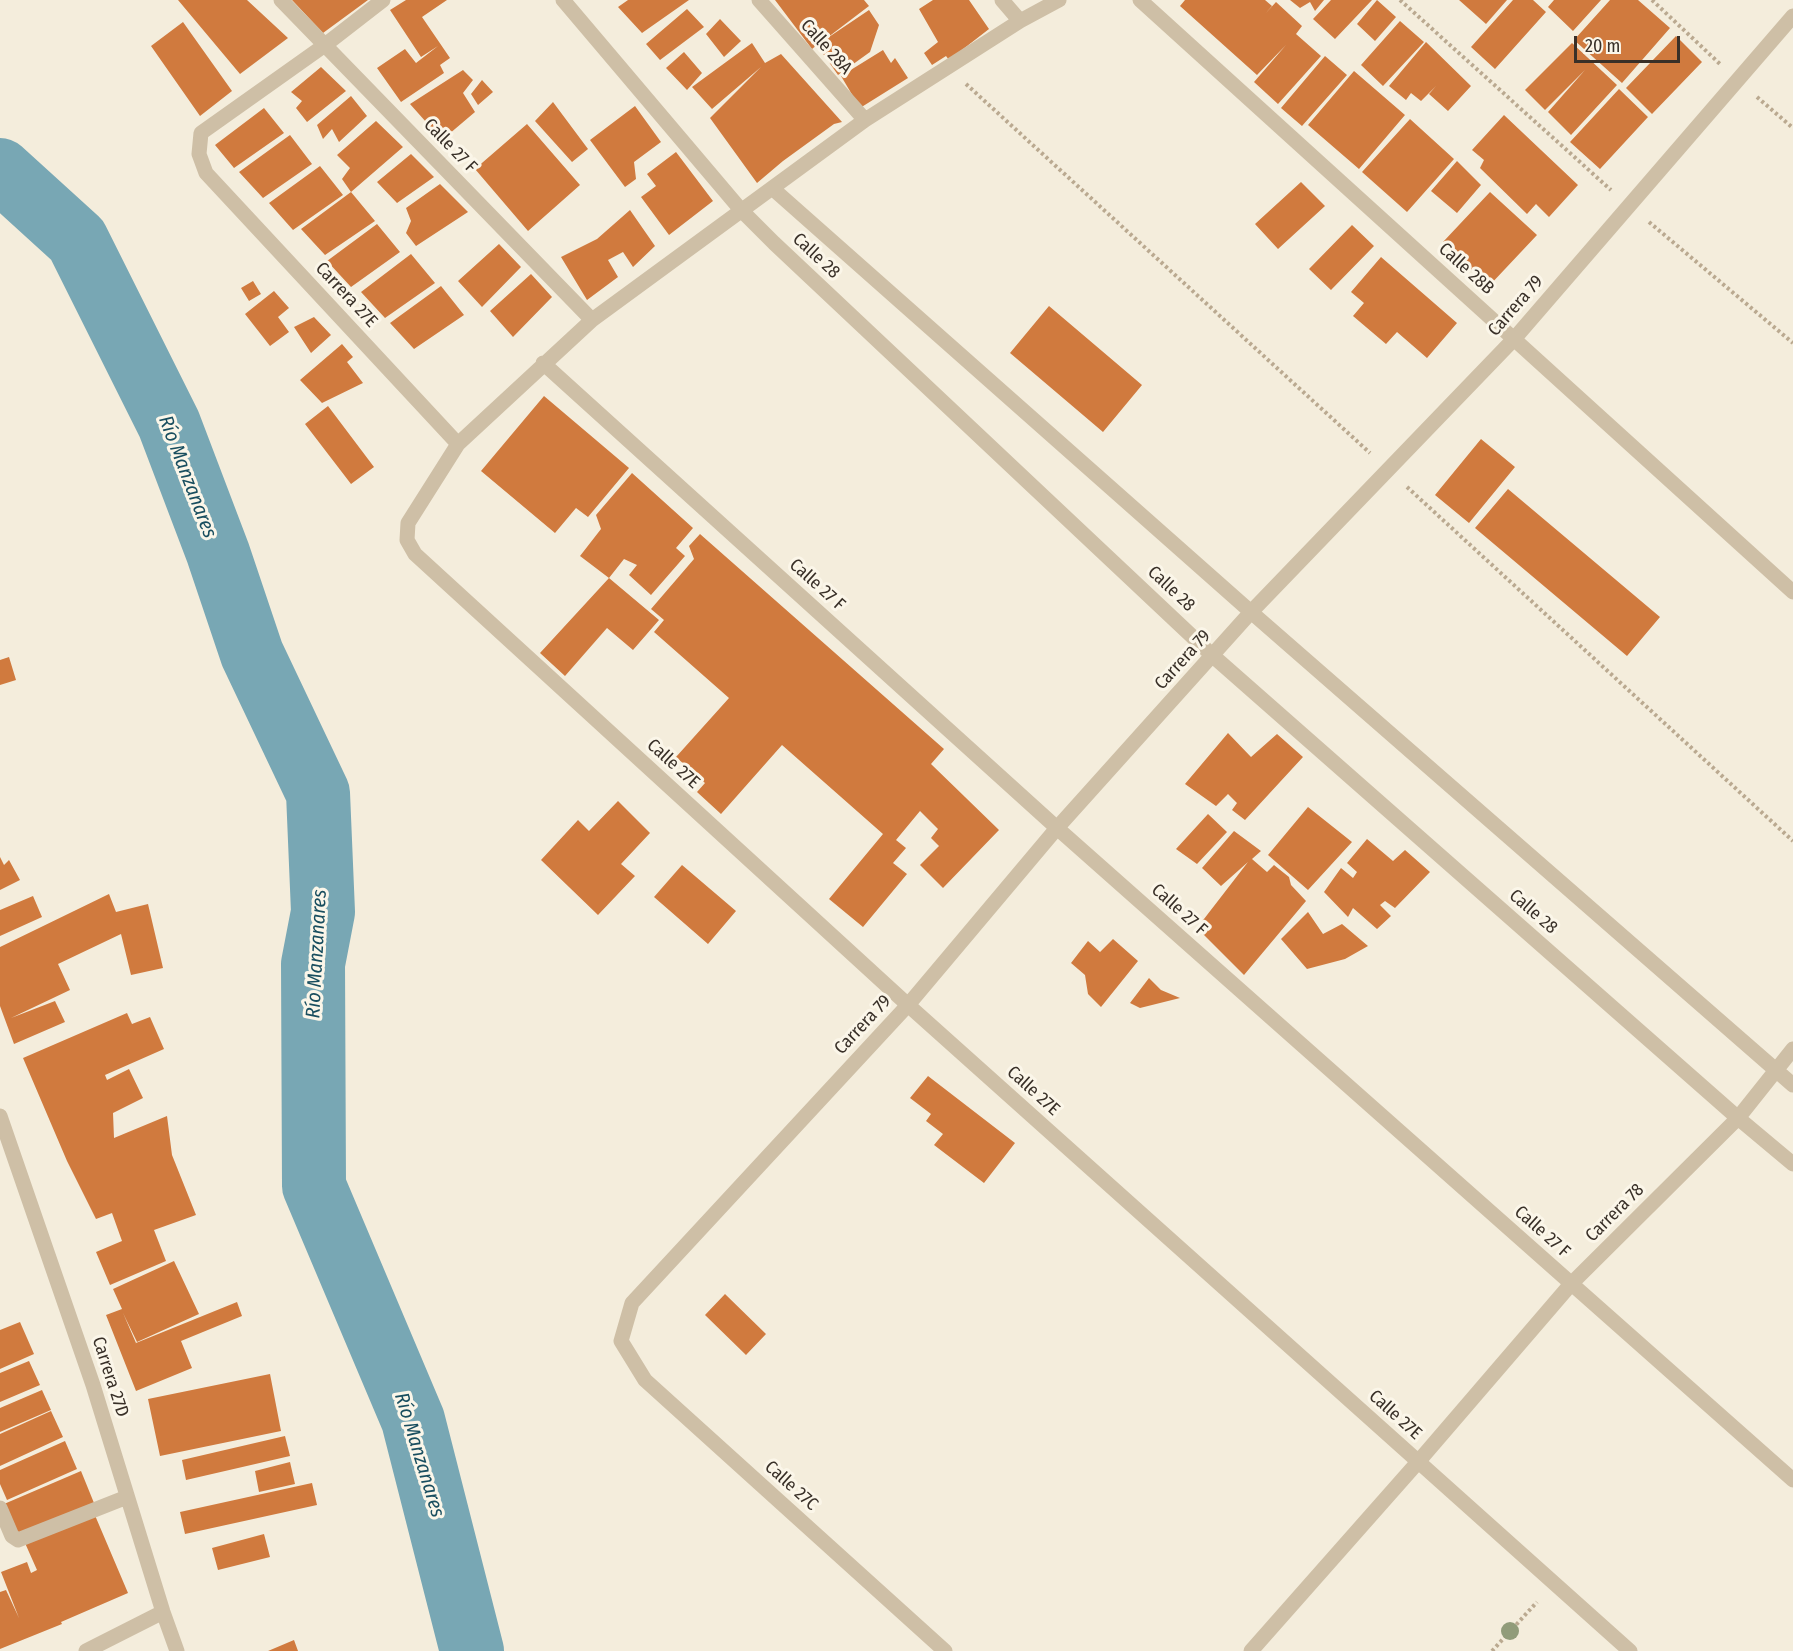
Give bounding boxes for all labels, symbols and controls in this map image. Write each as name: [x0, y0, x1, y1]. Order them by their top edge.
street label: Calle 28A: [796, 15, 856, 79]
scale bar: [1577, 24, 1684, 62]
text: 20 m: [1585, 35, 1620, 57]
street label: Calle 27 F: [419, 114, 481, 178]
street label: Calle 28: [788, 229, 844, 283]
street label: Calle 28B: [1434, 239, 1498, 299]
street label: Carrera 27E: [310, 258, 382, 332]
street label: Carrera 79: [1484, 271, 1548, 341]
water label: Río Manzanares: [153, 412, 221, 542]
street label: Calle 27 F: [785, 554, 849, 616]
street label: Calle 28: [1143, 562, 1199, 616]
street label: Carrera 79: [1150, 626, 1216, 694]
street label: Calle 27E: [642, 735, 704, 793]
street label: Calle 27 F: [1147, 879, 1211, 941]
street label: Calle 28: [1504, 885, 1562, 939]
water label: Río Manzanares: [302, 889, 332, 1019]
street label: Carrera 79: [830, 991, 896, 1059]
street label: Calle 27E: [1002, 1062, 1064, 1120]
street label: Carrera 78: [1581, 1179, 1649, 1247]
street label: Calle 27 F: [1510, 1201, 1574, 1263]
street label: Carrera 27D: [87, 1334, 133, 1420]
street label: Calle 27E: [1364, 1386, 1426, 1444]
water label: Río Manzanares: [389, 1390, 449, 1520]
street label: Calle 27C: [760, 1456, 822, 1516]

